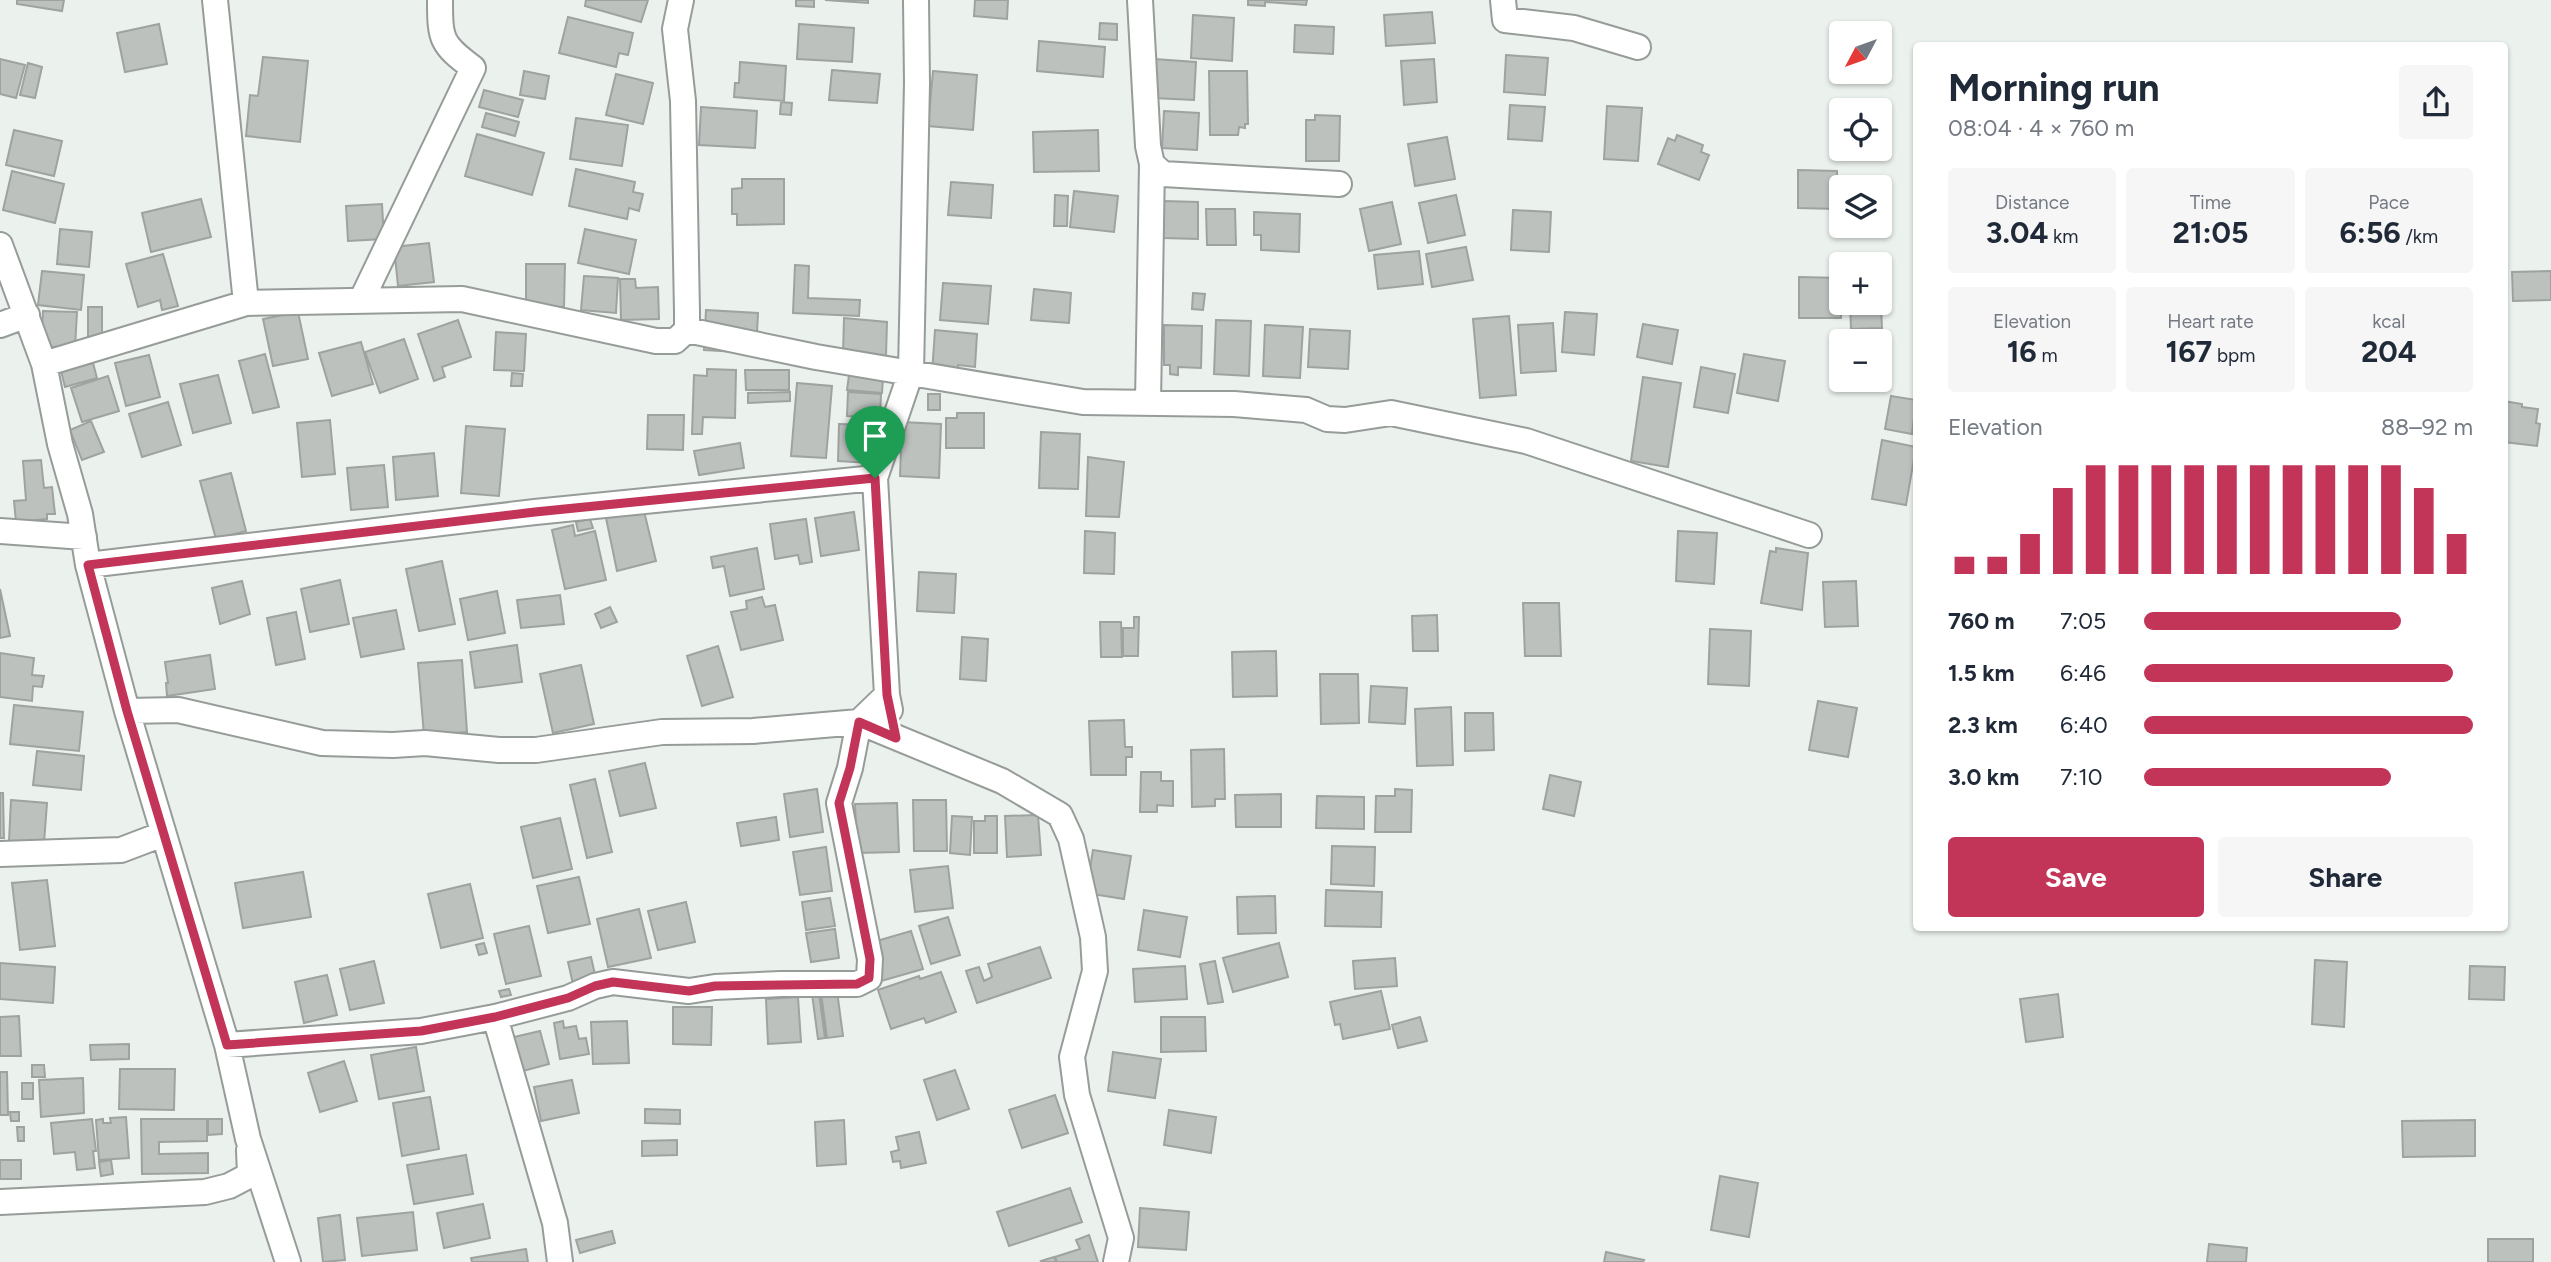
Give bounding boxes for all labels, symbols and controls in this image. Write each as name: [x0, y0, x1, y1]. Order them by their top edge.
north arrow: [1829, 21, 1892, 84]
map controls: [1829, 21, 1892, 392]
text: Morning run: [1948, 65, 2160, 111]
button: share: [2399, 65, 2473, 139]
button: locate: [1829, 98, 1892, 161]
text: 08:04 · 4 × 760 m: [1948, 114, 2134, 142]
button: layers: [1829, 175, 1892, 238]
text: Distance: [1995, 191, 2069, 214]
text: Time: [2190, 191, 2231, 214]
text: Pace: [2368, 191, 2409, 214]
text: 3.04: [1986, 214, 2048, 251]
text: 21:05: [2173, 214, 2248, 251]
text: 6:56: [2339, 214, 2401, 251]
text: km: [2048, 225, 2078, 248]
text: /km: [2401, 225, 2438, 248]
button: +: [1829, 252, 1892, 315]
text: Elevation: [1993, 310, 2071, 333]
text: Heart rate: [2167, 310, 2254, 333]
text: kcal: [2372, 310, 2405, 333]
button: −: [1829, 329, 1892, 392]
text: 16: [2007, 333, 2037, 370]
text: 167: [2166, 333, 2212, 370]
text: 204: [2361, 333, 2417, 370]
text: m: [2037, 344, 2058, 367]
text: bpm: [2212, 344, 2255, 367]
pin: [845, 406, 905, 478]
text: Elevation: [1948, 413, 2043, 441]
text: 88–92 m: [2381, 413, 2473, 441]
icon: arrive: [856, 417, 894, 455]
text: 760 m: [1948, 607, 2015, 635]
text: 7:05: [2060, 607, 2106, 635]
text: 1.5 km: [1948, 659, 2015, 687]
text: 6:46: [2060, 659, 2106, 687]
text: 2.3 km: [1948, 711, 2018, 739]
text: 6:40: [2060, 711, 2108, 739]
text: 3.0 km: [1948, 763, 2019, 791]
text: 7:10: [2060, 763, 2102, 791]
button: Save: [1948, 837, 2204, 917]
button: Share: [2218, 837, 2473, 917]

